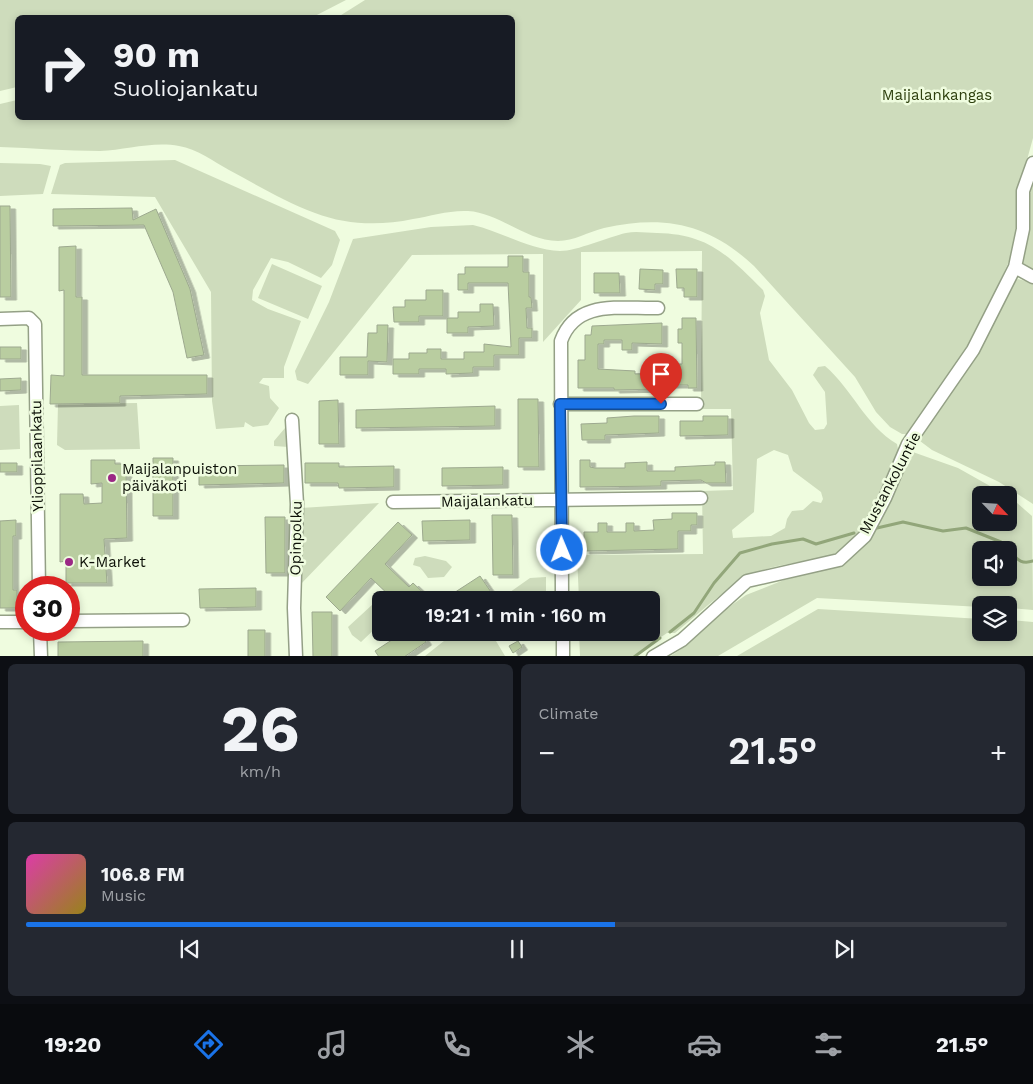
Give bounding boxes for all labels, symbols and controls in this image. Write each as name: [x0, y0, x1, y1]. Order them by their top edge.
text: 90 m: [113, 34, 200, 76]
icon: right: [30, 35, 95, 100]
text: Suoliojankatu: [113, 76, 259, 101]
park label: Maijalankangas: [882, 86, 992, 104]
pin: [640, 353, 682, 404]
icon: arrive: [647, 360, 675, 388]
street label: Ylioppilaankatu: [27, 400, 47, 512]
street label: Mustankoluntie: [856, 429, 924, 537]
place label: Maijalanpuiston päiväkoti: [122, 460, 237, 495]
marker: Maijalanpuiston päiväkoti: [106, 472, 118, 484]
north arrow: [972, 486, 1018, 531]
map controls: [972, 486, 1017, 641]
street label: Maijalankatu: [441, 491, 533, 511]
street label: Opinpolku: [286, 501, 306, 575]
position arrow: [535, 523, 587, 575]
button: sound: [972, 541, 1017, 586]
place label: K-Market: [79, 553, 147, 571]
marker: K-Market: [63, 556, 75, 568]
speed limit sign: 30: [15, 576, 80, 641]
button: layers: [972, 596, 1017, 641]
text: 19:21 · 1 min · 160 m: [425, 604, 607, 627]
text: 26: [221, 691, 300, 767]
text: Climate: [539, 704, 599, 723]
text: 21.5°: [728, 729, 817, 773]
text: −: [539, 736, 555, 769]
text: +: [990, 736, 1007, 769]
text: km/h: [240, 762, 281, 781]
text: 106.8 FM: [101, 863, 185, 886]
text: Music: [101, 886, 146, 905]
icon: previous: [176, 935, 204, 963]
icon: pause: [503, 935, 531, 963]
icon: next: [830, 935, 858, 963]
icon: directions: [191, 1027, 226, 1062]
icon: music: [315, 1027, 350, 1062]
icon: phone: [439, 1027, 474, 1062]
icon: climate: [563, 1027, 598, 1062]
icon: car: [687, 1027, 722, 1062]
icon: filters: [811, 1027, 846, 1062]
text: 19:20: [45, 1032, 102, 1057]
text: 21.5°: [936, 1032, 988, 1057]

